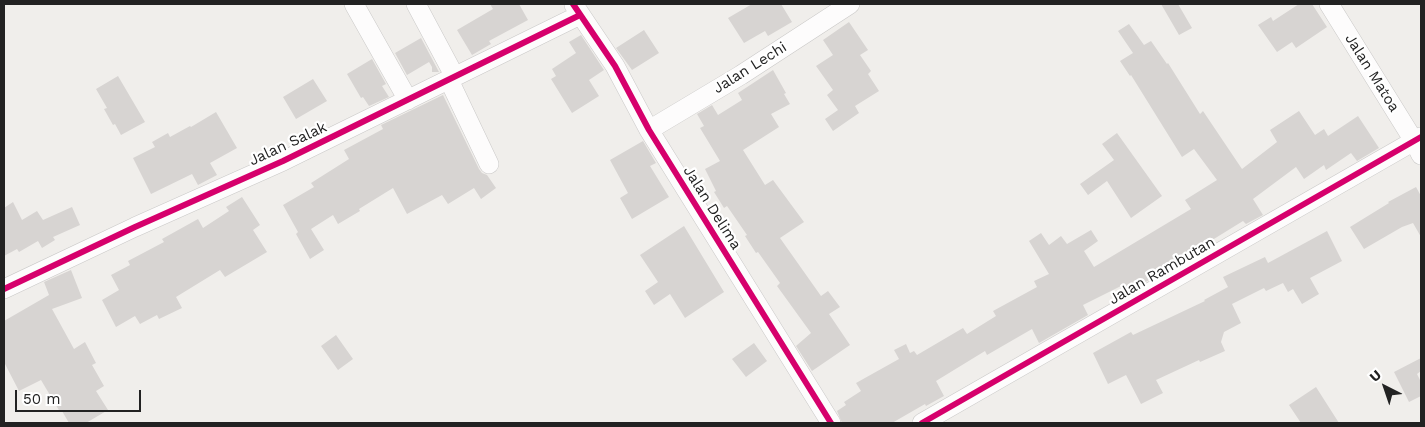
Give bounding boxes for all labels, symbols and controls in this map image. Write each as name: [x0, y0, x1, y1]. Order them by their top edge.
street label: Jalan Matoa: [1341, 31, 1403, 115]
street label: Jalan Lechi: [710, 38, 790, 98]
street label: Jalan Salak: [246, 118, 330, 170]
street label: Jalan Delima: [679, 163, 745, 253]
street label: Jalan Rambutan: [1106, 233, 1218, 309]
north arrow: [1360, 362, 1410, 412]
text: U: [1366, 366, 1384, 385]
scale bar: [18, 380, 144, 412]
text: 50 m: [23, 390, 60, 408]

